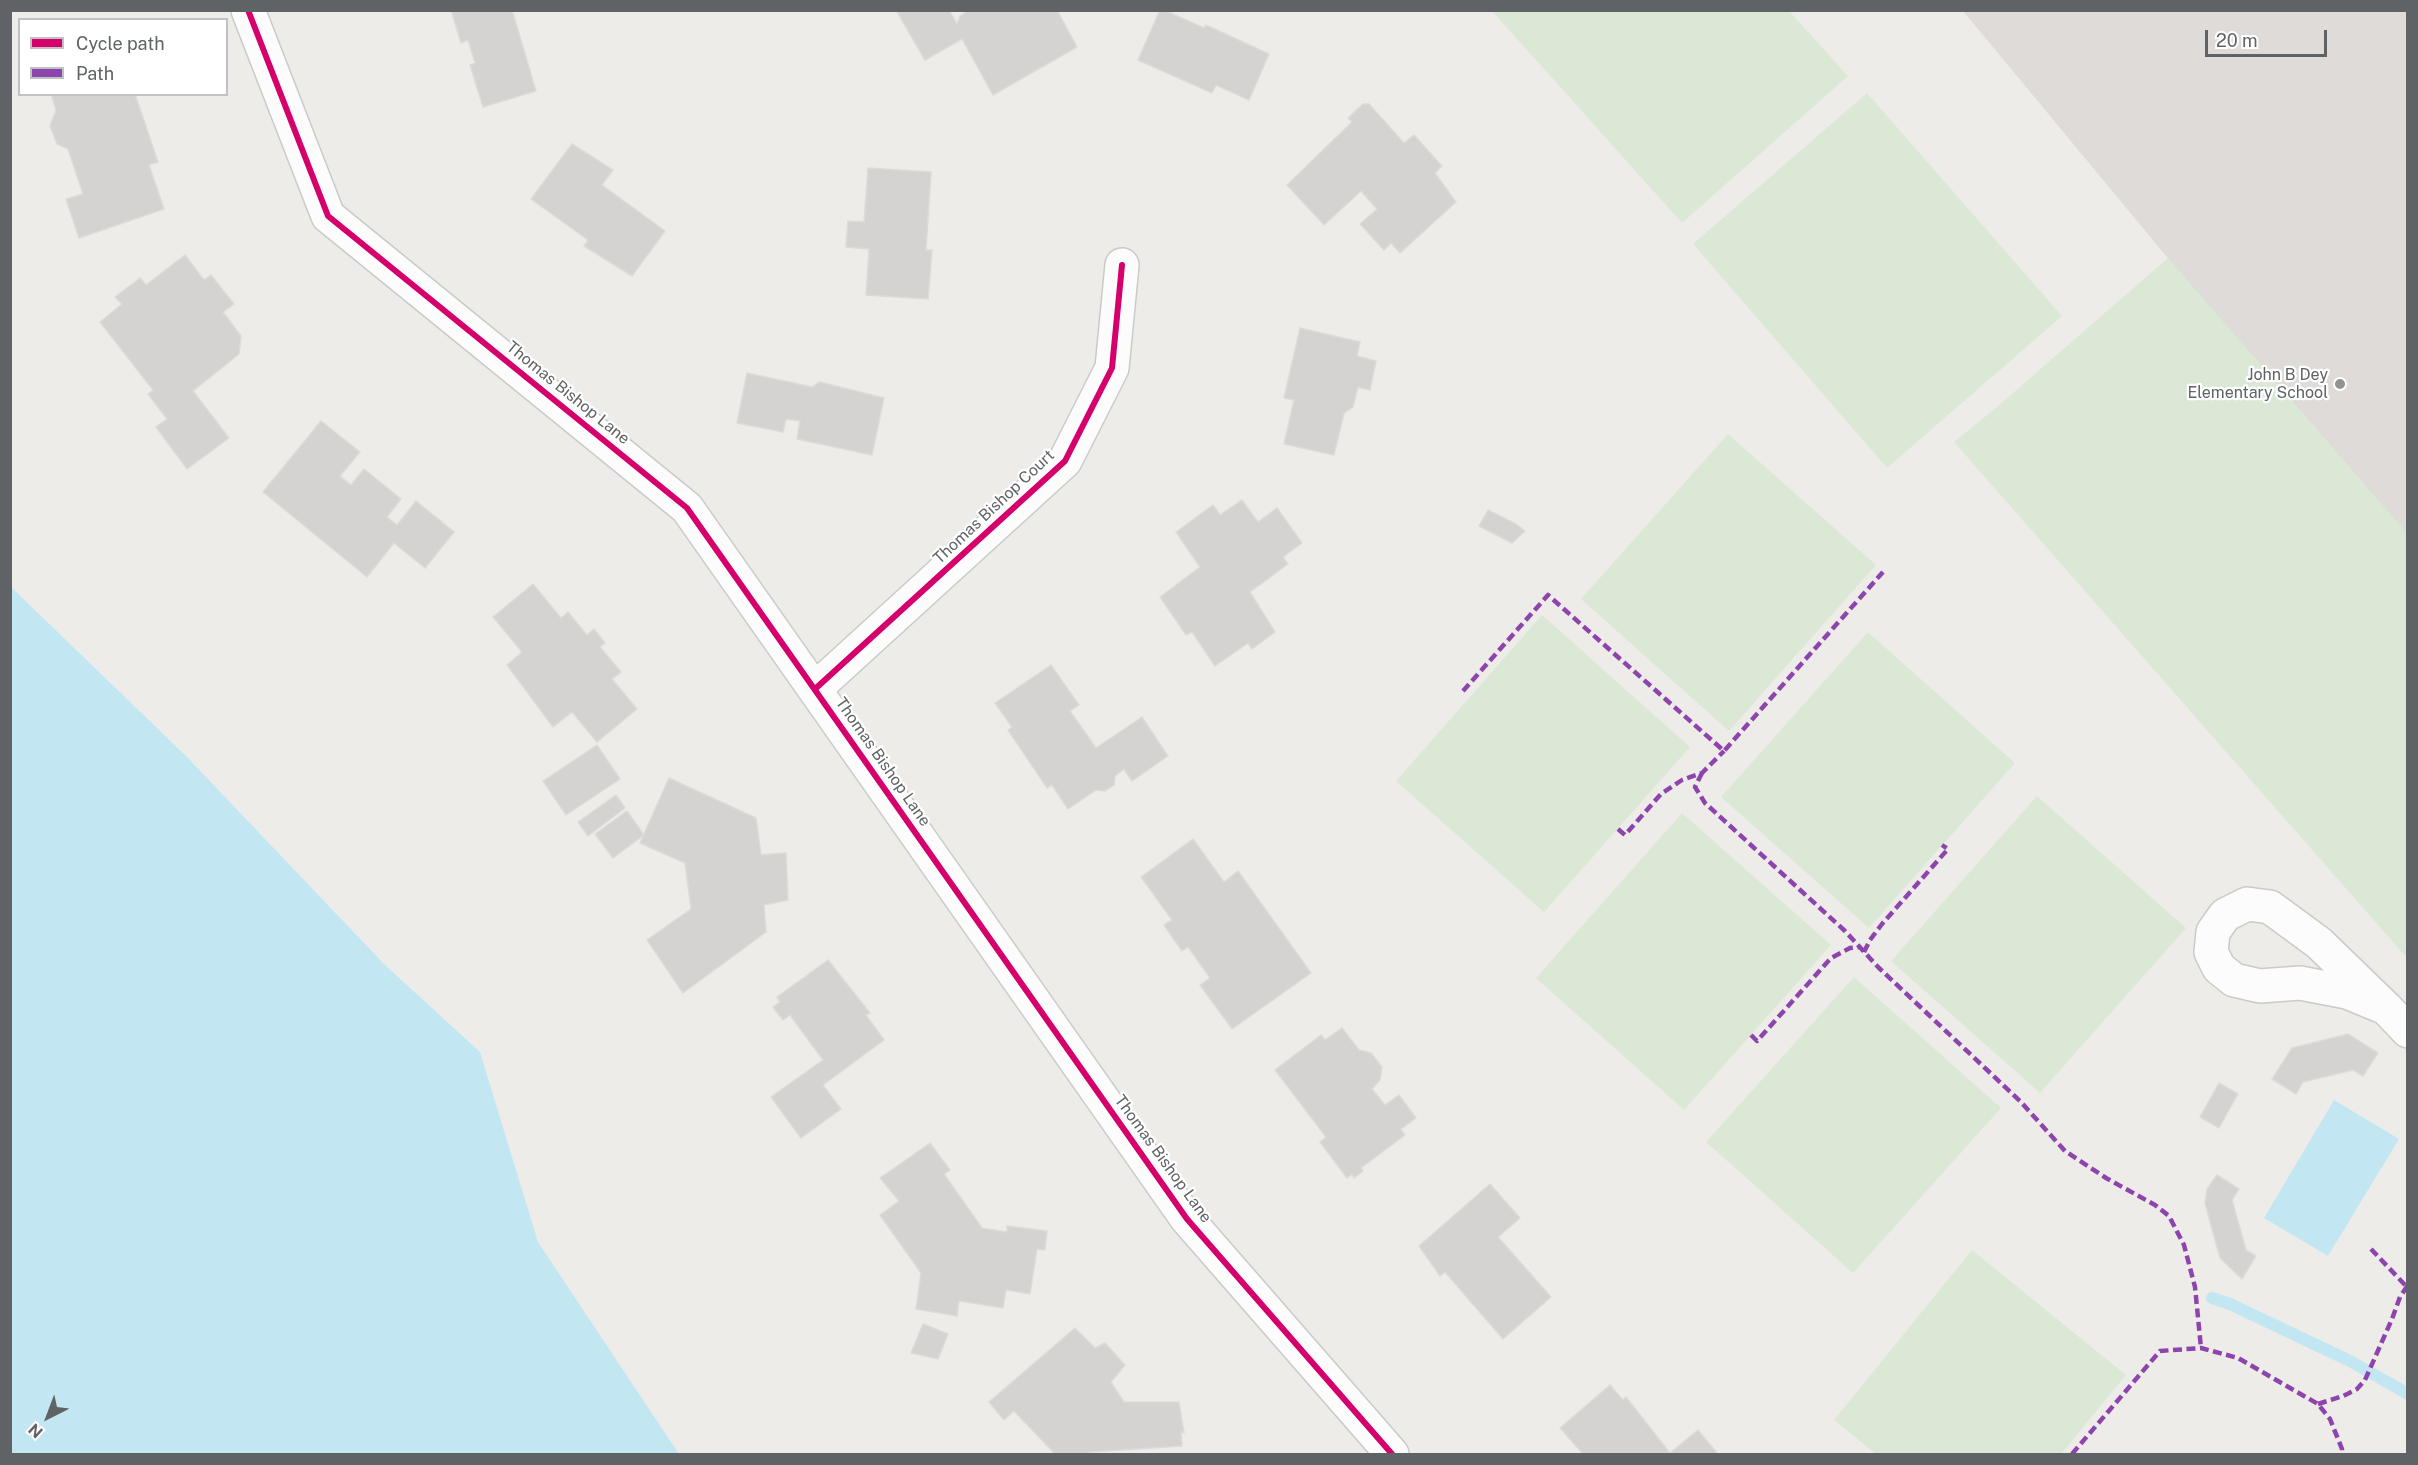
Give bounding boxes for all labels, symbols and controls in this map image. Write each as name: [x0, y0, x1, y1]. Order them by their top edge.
legend: [18, 18, 228, 96]
scale bar: [2208, 18, 2330, 56]
text: 20 m: [2216, 30, 2258, 51]
text: Cycle path: [76, 33, 165, 54]
text: Path: [76, 63, 114, 84]
street label: Thomas Bishop Lane: [503, 337, 633, 449]
place label: John B Dey Elementary School: [2188, 365, 2328, 403]
marker: John B Dey Elementary School: [2333, 377, 2347, 391]
street label: Thomas Bishop Court: [930, 446, 1058, 568]
street label: Thomas Bishop Lane: [831, 694, 935, 830]
street label: Thomas Bishop Lane: [1110, 1091, 1216, 1227]
north arrow: [18, 1387, 78, 1447]
text: N: [25, 1420, 47, 1442]

